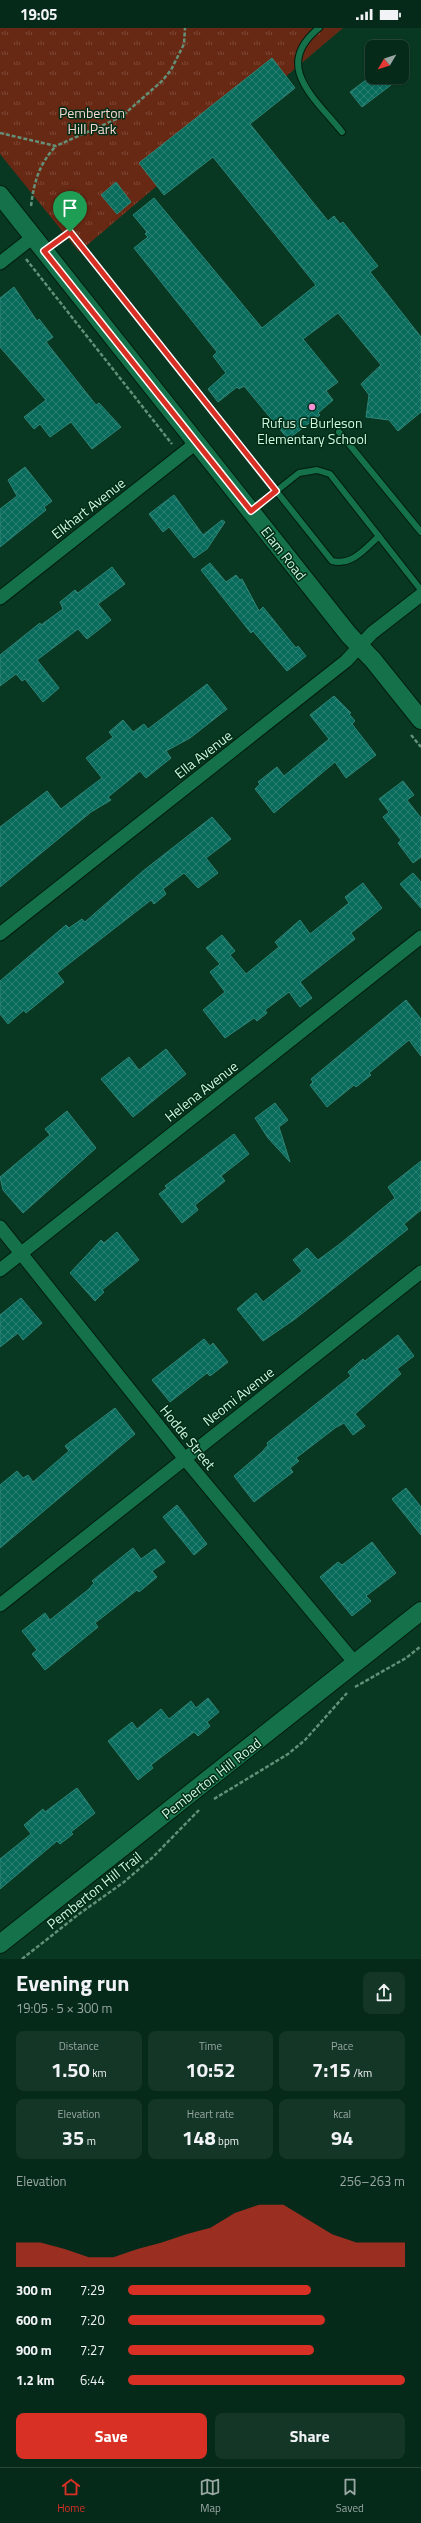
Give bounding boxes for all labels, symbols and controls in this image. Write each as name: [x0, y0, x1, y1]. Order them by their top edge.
text: 19:05: [20, 3, 57, 26]
north arrow: [365, 40, 409, 84]
map controls: [365, 40, 409, 84]
park label: Pemberton Hill Park: [59, 102, 125, 139]
pin: [53, 191, 87, 232]
icon: arrive: [59, 197, 81, 219]
marker: Rufus C Burleson Elementary School: [307, 402, 317, 412]
place label: Rufus C Burleson Elementary School: [257, 412, 367, 449]
street label: Elkhart Avenue: [47, 472, 129, 544]
street label: Elam Road: [256, 522, 312, 584]
street label: Ella Avenue: [170, 725, 236, 783]
street label: Helena Avenue: [160, 1056, 242, 1126]
street label: Neomi Avenue: [198, 1361, 278, 1431]
street label: Hodde Street: [155, 1400, 221, 1474]
street label: Pemberton Hill Road: [157, 1732, 265, 1824]
street label: Pemberton Hill Trail: [42, 1846, 146, 1934]
text: Evening run: [16, 1966, 129, 2000]
button: share: [363, 1972, 405, 2014]
text: 19:05 · 5 × 300 m: [16, 1998, 112, 2018]
text: Distance: [59, 2038, 99, 2054]
text: Time: [199, 2038, 222, 2054]
text: Pace: [331, 2038, 353, 2054]
text: 1.50: [51, 2054, 90, 2085]
text: 10:52: [186, 2054, 235, 2085]
text: 7:15: [312, 2054, 351, 2085]
text: km: [90, 2065, 107, 2081]
text: /km: [351, 2065, 372, 2081]
text: Elevation: [57, 2106, 100, 2122]
text: Heart rate: [187, 2106, 234, 2122]
text: kcal: [333, 2106, 351, 2122]
text: 35: [62, 2122, 84, 2153]
text: 148: [182, 2122, 216, 2153]
text: 94: [331, 2122, 353, 2153]
text: m: [84, 2133, 96, 2149]
text: bpm: [216, 2133, 239, 2149]
text: Elevation: [16, 2171, 67, 2191]
text: 256–263 m: [339, 2171, 405, 2191]
text: 300 m: [16, 2280, 52, 2300]
text: 7:29: [80, 2280, 105, 2300]
text: 600 m: [16, 2310, 52, 2330]
text: 7:20: [80, 2310, 105, 2330]
text: 900 m: [16, 2340, 52, 2360]
text: 7:27: [80, 2340, 105, 2360]
text: 1.2 km: [16, 2370, 54, 2390]
text: 6:44: [80, 2370, 105, 2390]
button: Save: [16, 2413, 207, 2459]
button: Share: [215, 2413, 405, 2459]
tab: Home: [57, 2476, 85, 2516]
tab: Map: [199, 2476, 221, 2516]
tab: Saved: [336, 2476, 364, 2516]

